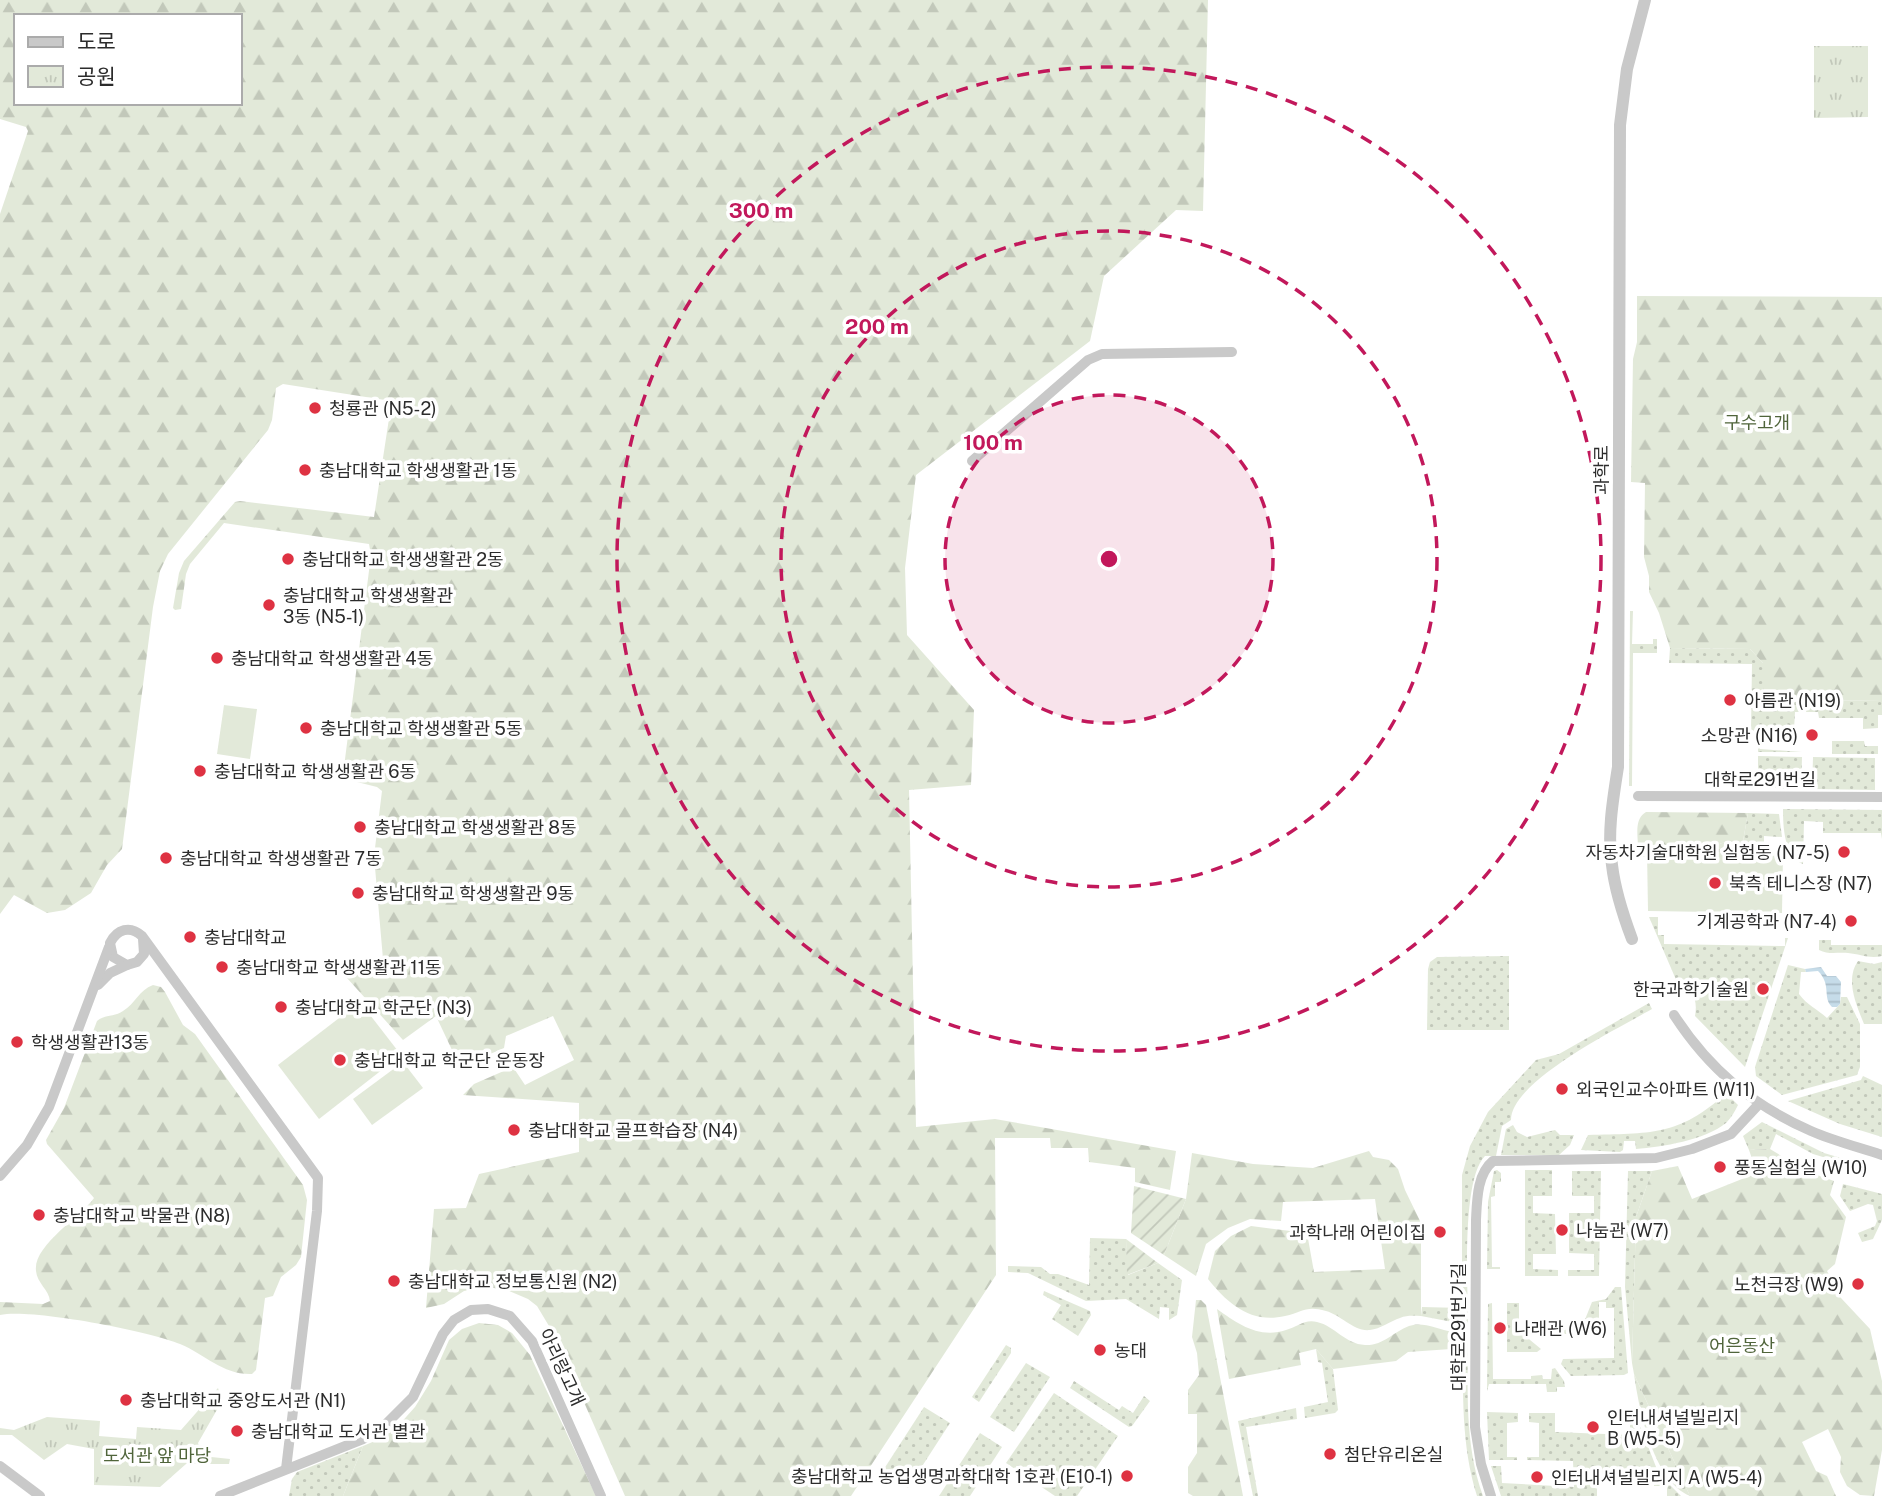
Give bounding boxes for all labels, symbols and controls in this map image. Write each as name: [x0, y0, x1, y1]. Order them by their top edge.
legend: [14, 14, 242, 105]
text: 도로: [77, 29, 116, 54]
text: 공원: [77, 64, 116, 89]
text: 300 m: [729, 198, 793, 223]
text: 200 m: [845, 314, 909, 339]
place label: 청룡관 (N5-2): [329, 398, 437, 419]
marker: 청룡관 (N5-2): [307, 400, 323, 416]
park label: 구수고개: [1724, 412, 1790, 433]
text: 100 m: [963, 430, 1023, 455]
street label: 과학로: [1591, 445, 1612, 495]
place label: 충남대학교 학생생활관 1동: [319, 460, 517, 481]
marker: 충남대학교 학생생활관 1동: [297, 462, 313, 478]
centre of rings: [1097, 547, 1121, 571]
place label: 충남대학교 학생생활관 2동: [302, 549, 504, 570]
marker: 충남대학교 학생생활관 2동: [280, 551, 296, 567]
place label: 충남대학교 학생생활관 3동 (N5-1): [283, 585, 453, 627]
marker: 충남대학교 학생생활관 3동 (N5-1): [261, 597, 277, 613]
place label: 충남대학교 학생생활관 4동: [231, 648, 433, 669]
marker: 충남대학교 학생생활관 4동: [209, 650, 225, 666]
place label: 아름관 (N19): [1744, 690, 1841, 711]
marker: 아름관 (N19): [1722, 692, 1738, 708]
place label: 충남대학교 학생생활관 5동: [320, 718, 522, 739]
marker: 충남대학교 학생생활관 5동: [298, 720, 314, 736]
place label: 소망관 (N16): [1701, 725, 1798, 746]
marker: 소망관 (N16): [1804, 727, 1820, 743]
place label: 충남대학교 학생생활관 6동: [214, 761, 416, 782]
marker: 충남대학교 학생생활관 6동: [192, 763, 208, 779]
street label: 대학로291번길: [1704, 769, 1816, 790]
place label: 충남대학교 학생생활관 8동: [374, 817, 577, 838]
marker: 충남대학교 학생생활관 8동: [352, 819, 368, 835]
place label: 자동차기술대학원 실험동 (N7-5): [1585, 842, 1830, 863]
marker: 자동차기술대학원 실험동 (N7-5): [1836, 844, 1852, 860]
place label: 충남대학교 학생생활관 7동: [180, 848, 382, 869]
marker: 충남대학교 학생생활관 7동: [158, 850, 174, 866]
place label: 북측 테니스장 (N7): [1729, 873, 1873, 894]
marker: 북측 테니스장 (N7): [1707, 875, 1723, 891]
place label: 충남대학교 학생생활관 9동: [372, 883, 574, 904]
marker: 충남대학교 학생생활관 9동: [350, 885, 366, 901]
place label: 기계공학과 (N7-4): [1696, 911, 1837, 932]
marker: 기계공학과 (N7-4): [1843, 913, 1859, 929]
place label: 충남대학교: [204, 927, 287, 948]
marker: 충남대학교: [182, 929, 198, 945]
place label: 충남대학교 학생생활관 11동: [236, 957, 442, 978]
marker: 충남대학교 학생생활관 11동: [214, 959, 230, 975]
place label: 한국과학기술원: [1633, 979, 1749, 1000]
marker: 한국과학기술원: [1755, 981, 1771, 997]
place label: 충남대학교 학군단 (N3): [295, 997, 472, 1018]
marker: 충남대학교 학군단 (N3): [273, 999, 289, 1015]
place label: 학생생활관13동: [31, 1032, 149, 1053]
marker: 학생생활관13동: [9, 1034, 25, 1050]
place label: 충남대학교 학군단 운동장: [354, 1050, 545, 1071]
marker: 충남대학교 학군단 운동장: [332, 1052, 348, 1068]
place label: 외국인교수아파트 (W11): [1576, 1079, 1756, 1100]
marker: 외국인교수아파트 (W11): [1554, 1081, 1570, 1097]
place label: 충남대학교 골프학습장 (N4): [528, 1120, 738, 1141]
marker: 충남대학교 골프학습장 (N4): [506, 1122, 522, 1138]
place label: 풍동실험실 (W10): [1734, 1157, 1868, 1178]
marker: 풍동실험실 (W10): [1712, 1159, 1728, 1175]
place label: 충남대학교 박물관 (N8): [53, 1205, 230, 1226]
marker: 충남대학교 박물관 (N8): [31, 1207, 47, 1223]
place label: 나눔관 (W7): [1576, 1220, 1669, 1241]
place label: 과학나래 어린이집: [1289, 1222, 1426, 1243]
marker: 나눔관 (W7): [1554, 1222, 1570, 1238]
marker: 과학나래 어린이집: [1432, 1224, 1448, 1240]
street label: 대학로291번가길: [1448, 1263, 1469, 1391]
place label: 충남대학교 정보통신원 (N2): [408, 1271, 618, 1292]
marker: 충남대학교 정보통신원 (N2): [386, 1273, 402, 1289]
place label: 노천극장 (W9): [1734, 1274, 1844, 1295]
marker: 노천극장 (W9): [1850, 1276, 1866, 1292]
place label: 나래관 (W6): [1514, 1318, 1607, 1339]
marker: 나래관 (W6): [1492, 1320, 1508, 1336]
street label: 아리랑고개: [535, 1325, 589, 1409]
park label: 어은동산: [1709, 1335, 1775, 1356]
place label: 농대: [1114, 1340, 1147, 1361]
marker: 농대: [1092, 1342, 1108, 1358]
place label: 충남대학교 중앙도서관 (N1): [140, 1390, 346, 1411]
marker: 충남대학교 중앙도서관 (N1): [118, 1392, 134, 1408]
place label: 인터내셔널빌리지 B (W5-5): [1607, 1407, 1739, 1449]
marker: 인터내셔널빌리지 B (W5-5): [1585, 1419, 1601, 1435]
place label: 충남대학교 도서관 별관: [251, 1421, 426, 1442]
marker: 충남대학교 도서관 별관: [229, 1423, 245, 1439]
place label: 첨단유리온실: [1344, 1444, 1443, 1465]
park label: 도서관 앞 마당: [103, 1445, 211, 1466]
marker: 첨단유리온실: [1322, 1446, 1338, 1462]
place label: 충남대학교 농업생명과학대학 1호관 (E10-1): [791, 1466, 1113, 1487]
place label: 인터내셔널빌리지 A (W5-4): [1551, 1467, 1763, 1488]
marker: 충남대학교 농업생명과학대학 1호관 (E10-1): [1119, 1468, 1135, 1484]
marker: 인터내셔널빌리지 A (W5-4): [1529, 1469, 1545, 1485]

